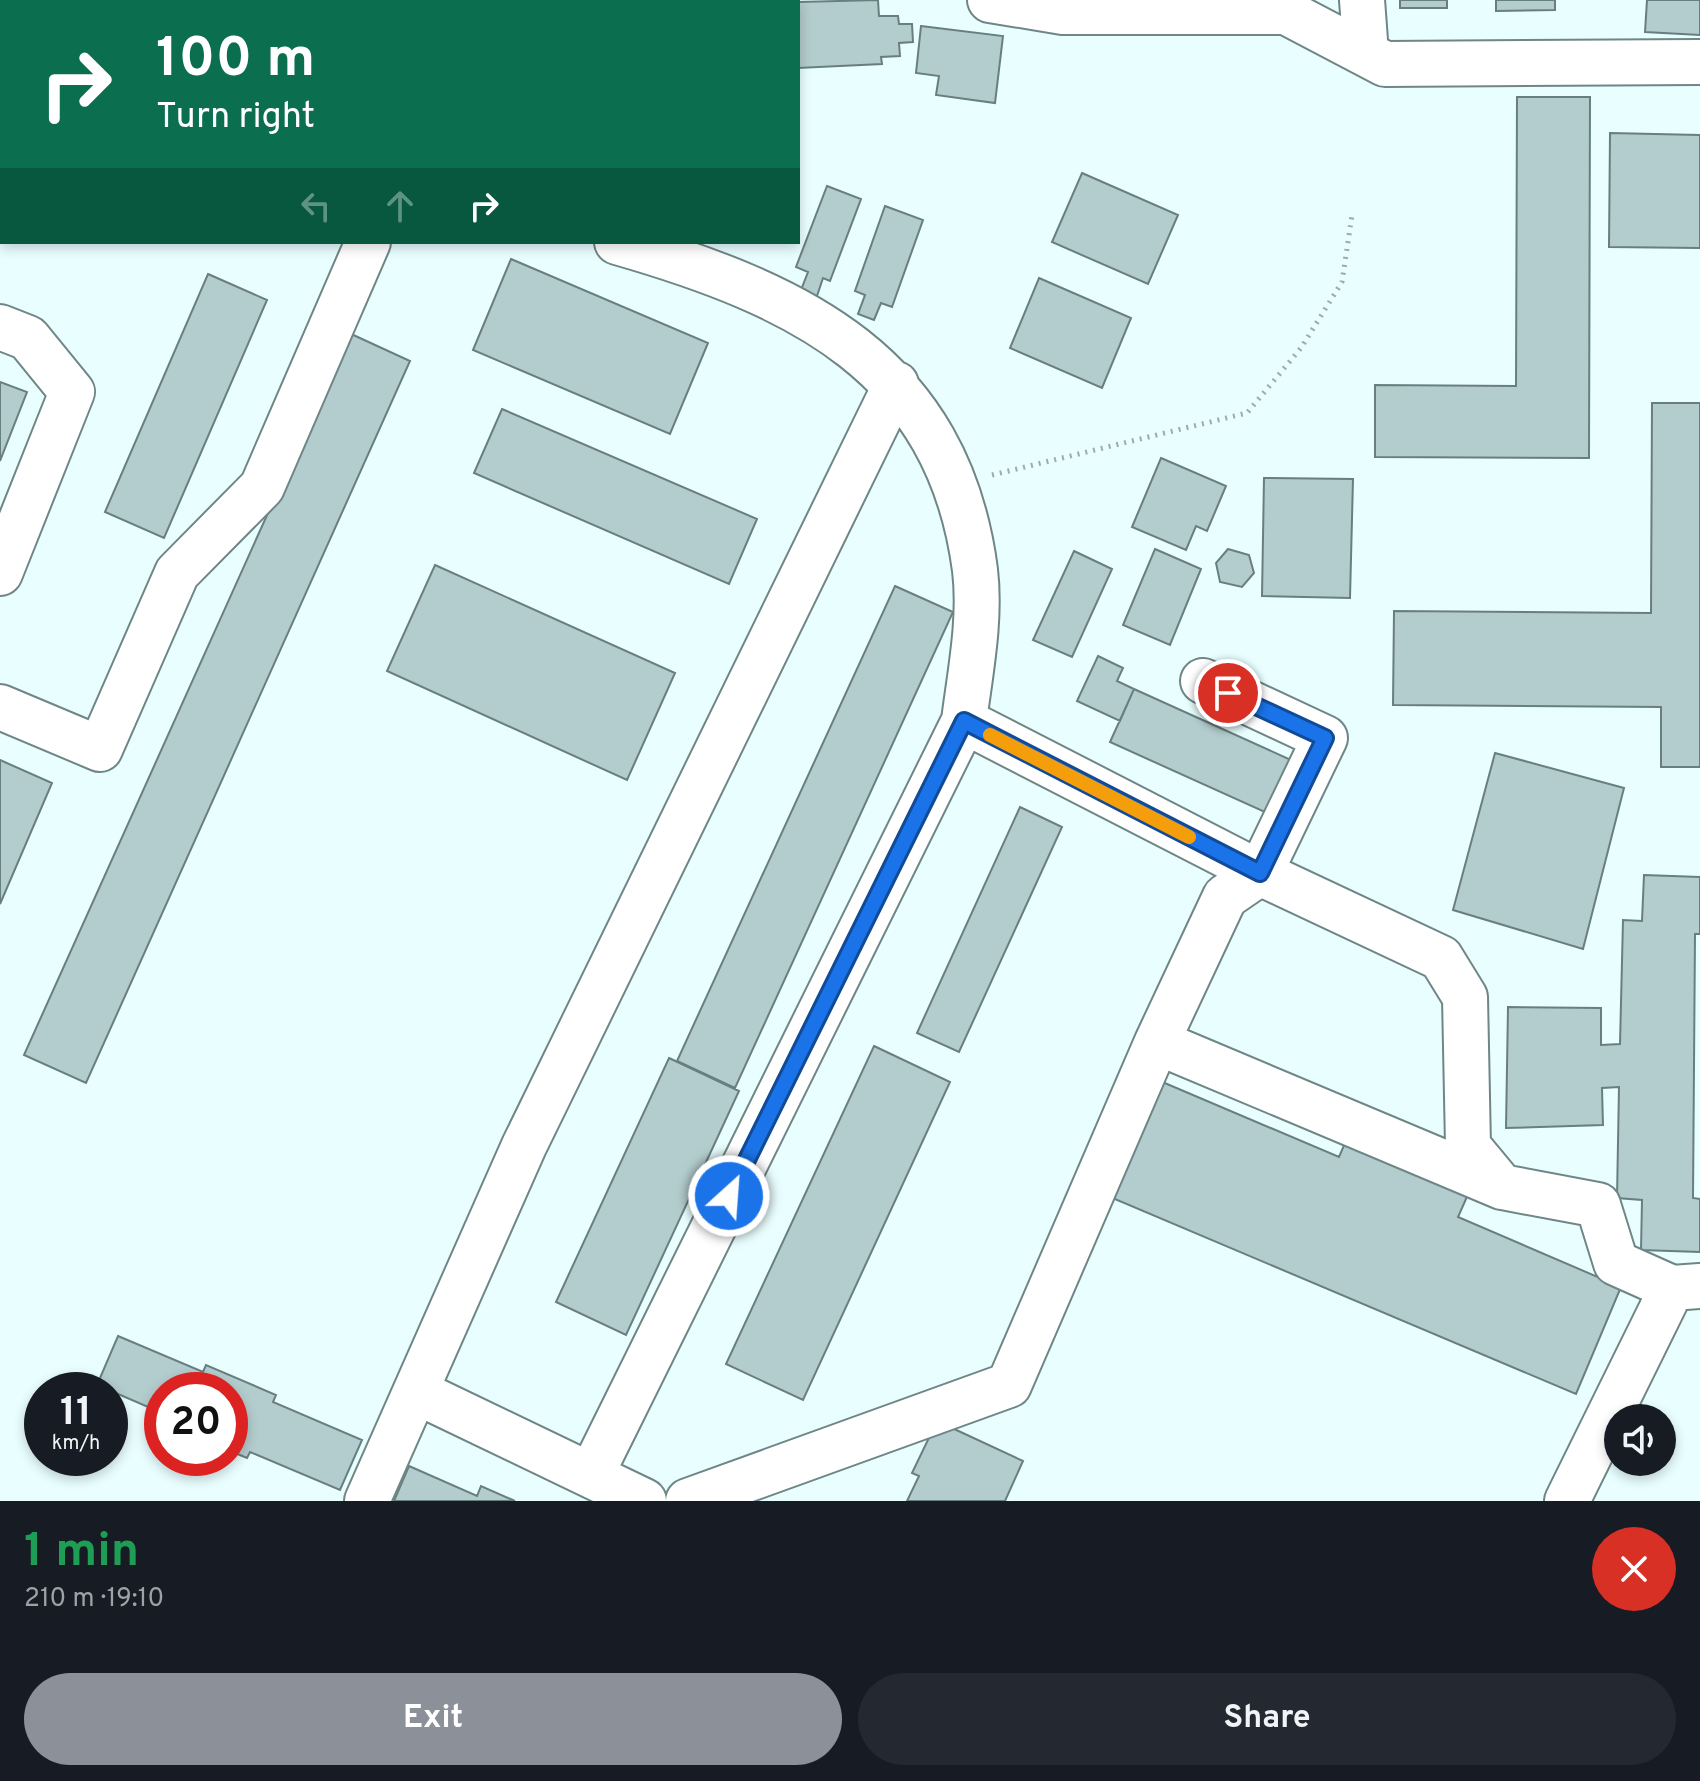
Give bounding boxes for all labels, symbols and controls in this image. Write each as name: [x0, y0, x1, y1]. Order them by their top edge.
text: 100 m: [156, 26, 315, 96]
icon: right: [24, 32, 128, 136]
text: Turn right: [156, 95, 315, 141]
icon: left: [294, 184, 338, 228]
icon: ahead: [378, 184, 422, 228]
icon: right: [462, 184, 506, 228]
pin: [1194, 659, 1262, 727]
icon: arrive: [1206, 671, 1250, 715]
position arrow: [687, 1154, 771, 1238]
speed limit sign: 20: [144, 1372, 248, 1476]
text: 11: [60, 1389, 92, 1439]
map controls: [1604, 1404, 1676, 1476]
button: sound: [1604, 1404, 1676, 1476]
text: km/h: [52, 1431, 100, 1457]
text: 1 min: [24, 1523, 139, 1583]
button: close: [1592, 1527, 1676, 1611]
text: 210 m · 19:10: [24, 1583, 164, 1616]
button: Exit: [24, 1673, 842, 1765]
button: Share: [858, 1673, 1676, 1765]

